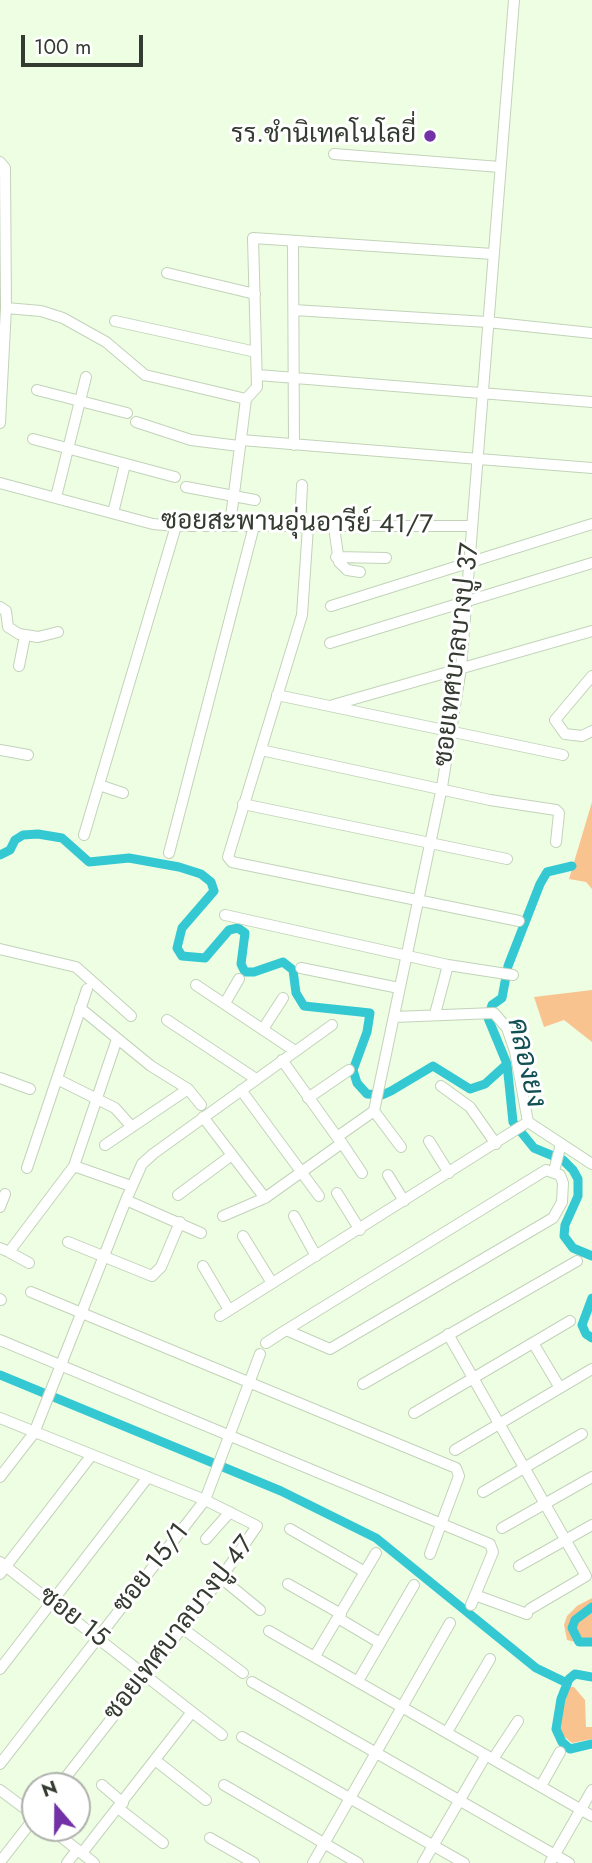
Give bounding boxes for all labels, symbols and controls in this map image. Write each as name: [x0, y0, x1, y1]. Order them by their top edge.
scale bar: [24, 21, 147, 65]
text: 100 m: [34, 32, 91, 62]
place label: รร.ชำนิเทคโนโลยี่: [231, 120, 416, 152]
marker: รร.ชำนิเทคโนโลยี่: [422, 128, 438, 144]
street label: ซอยสะพานอุ่นอารีย์ 41/7: [161, 506, 433, 542]
street label: ซอยเทศบาลบางปู 37: [429, 542, 487, 768]
water label: คลองยง: [498, 1015, 552, 1111]
street label: ซอย 15/1: [107, 1518, 197, 1620]
street label: ซอยเทศบาลบางปู 47: [98, 1530, 262, 1728]
street label: ซอย 15: [32, 1581, 114, 1655]
north arrow: [21, 1772, 91, 1842]
text: N: [38, 1773, 61, 1804]

